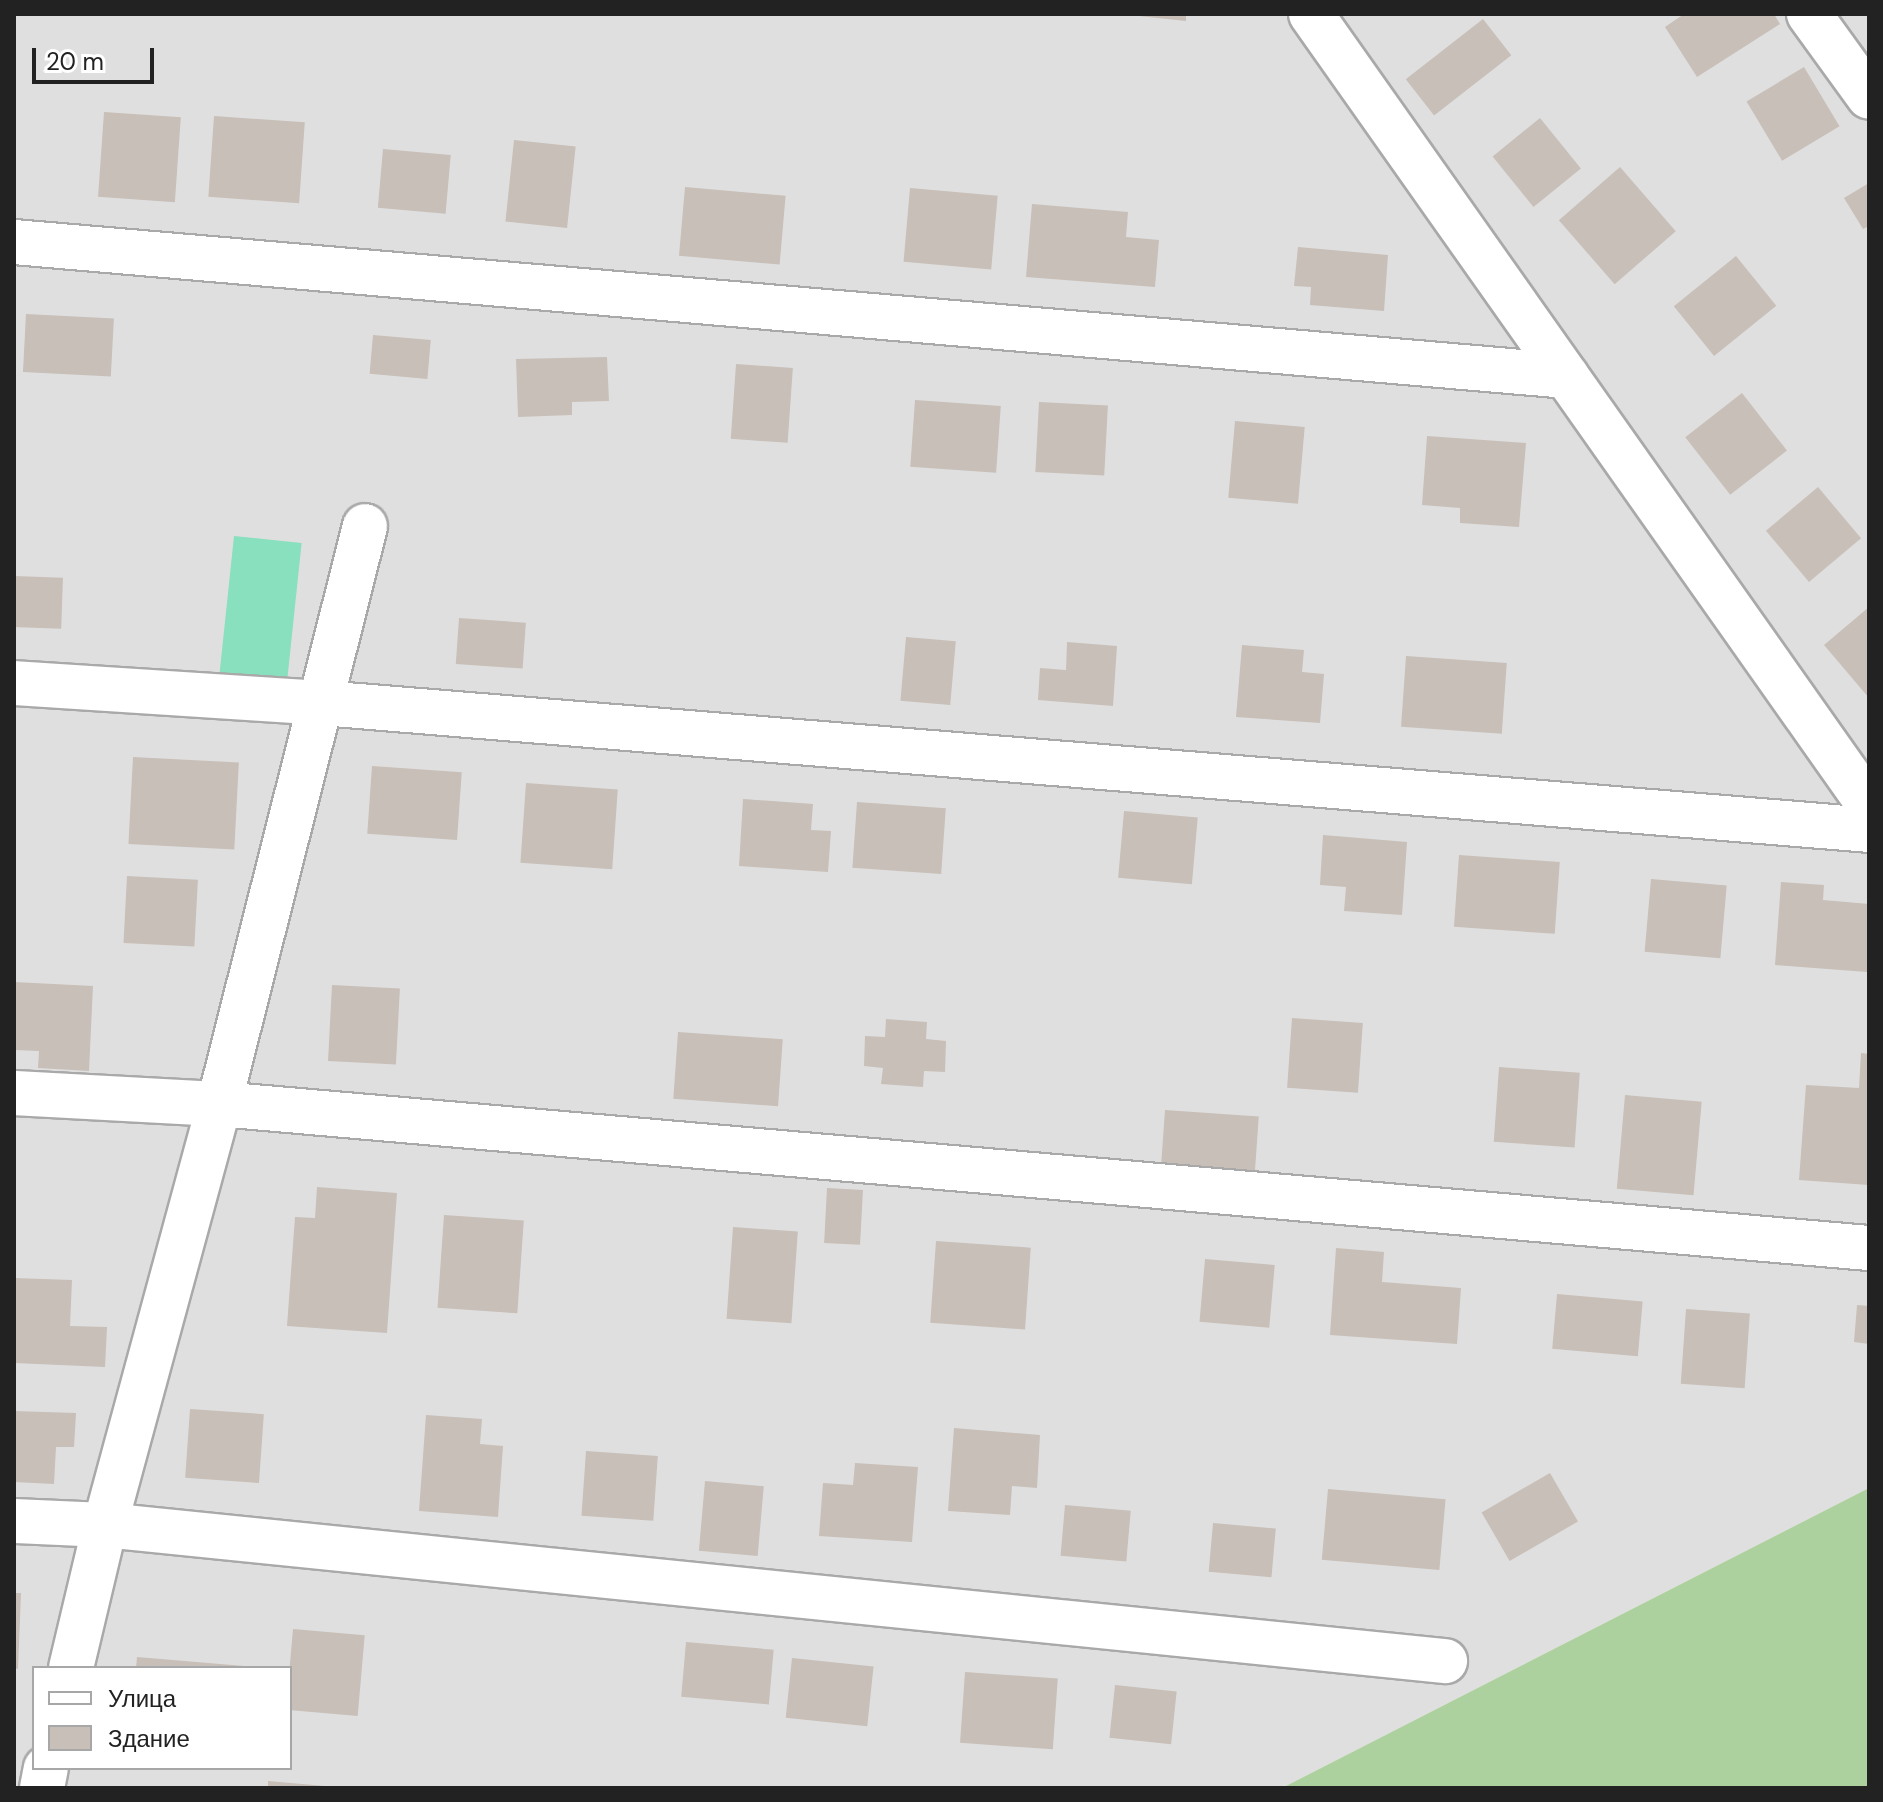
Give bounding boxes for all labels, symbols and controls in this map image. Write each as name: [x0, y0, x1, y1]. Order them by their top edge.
scale bar: [36, 32, 158, 82]
text: 20 m: [46, 46, 104, 77]
legend: [32, 1666, 292, 1770]
text: Улица: [108, 1683, 176, 1714]
text: Здание: [108, 1723, 190, 1754]

